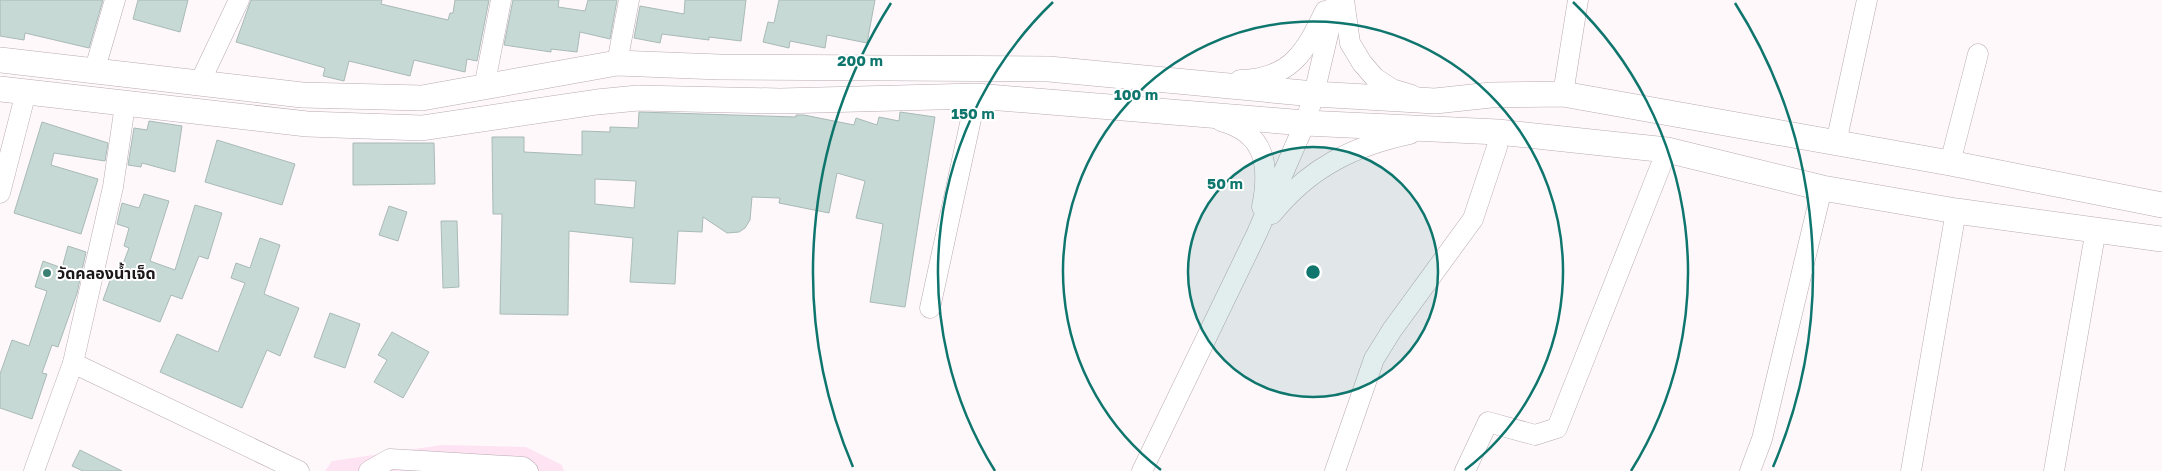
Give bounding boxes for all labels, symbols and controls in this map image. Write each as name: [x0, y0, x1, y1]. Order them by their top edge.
text: 200 m: [837, 51, 883, 69]
text: 100 m: [1114, 85, 1158, 103]
text: 150 m: [951, 104, 995, 122]
text: 50 m: [1207, 174, 1243, 192]
place label: วัดคลองน้ำเจ็ด: [57, 262, 156, 283]
centre of rings: [1304, 263, 1322, 281]
marker: วัดคลองน้ำเจ็ด: [41, 267, 53, 279]

